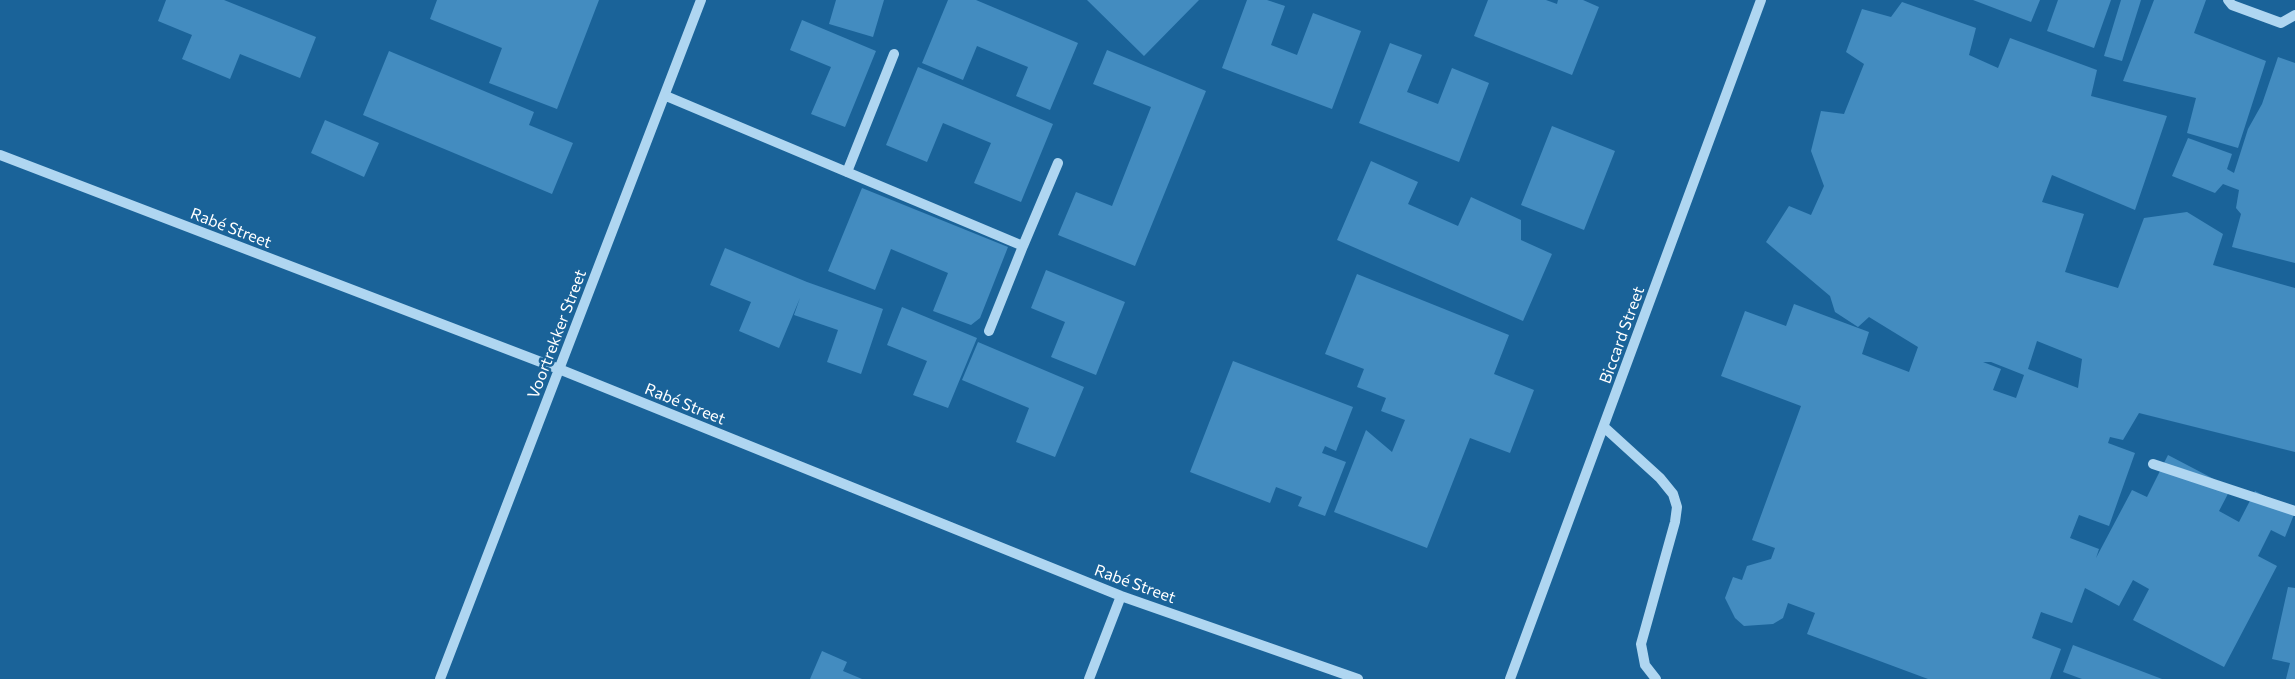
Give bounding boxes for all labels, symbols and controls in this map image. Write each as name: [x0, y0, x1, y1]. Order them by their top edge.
street label: Rabé Street: [188, 204, 274, 252]
street label: Voortrekker Street: [524, 267, 590, 401]
street label: Biccard Street: [1595, 284, 1649, 386]
street label: Rabé Street: [642, 379, 728, 429]
street label: Rabé Street: [1092, 560, 1178, 608]

